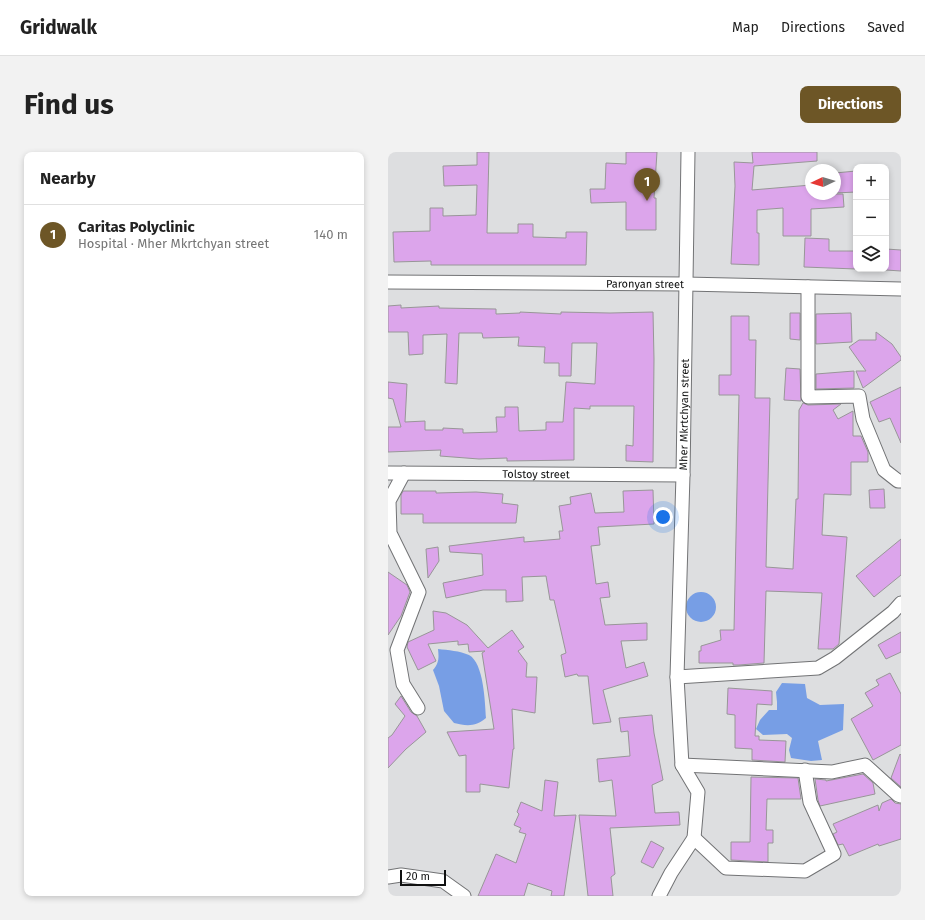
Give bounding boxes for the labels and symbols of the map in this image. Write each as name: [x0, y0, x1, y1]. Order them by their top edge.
north arrow: [805, 164, 841, 200]
pin: 1: [634, 168, 660, 201]
street label: Paronyan street: [606, 277, 684, 291]
street label: Mher Mkrtchyan street: [677, 359, 692, 471]
street label: Tolstoy street: [502, 468, 570, 481]
your location: [653, 507, 673, 527]
scale bar: [400, 868, 446, 887]

